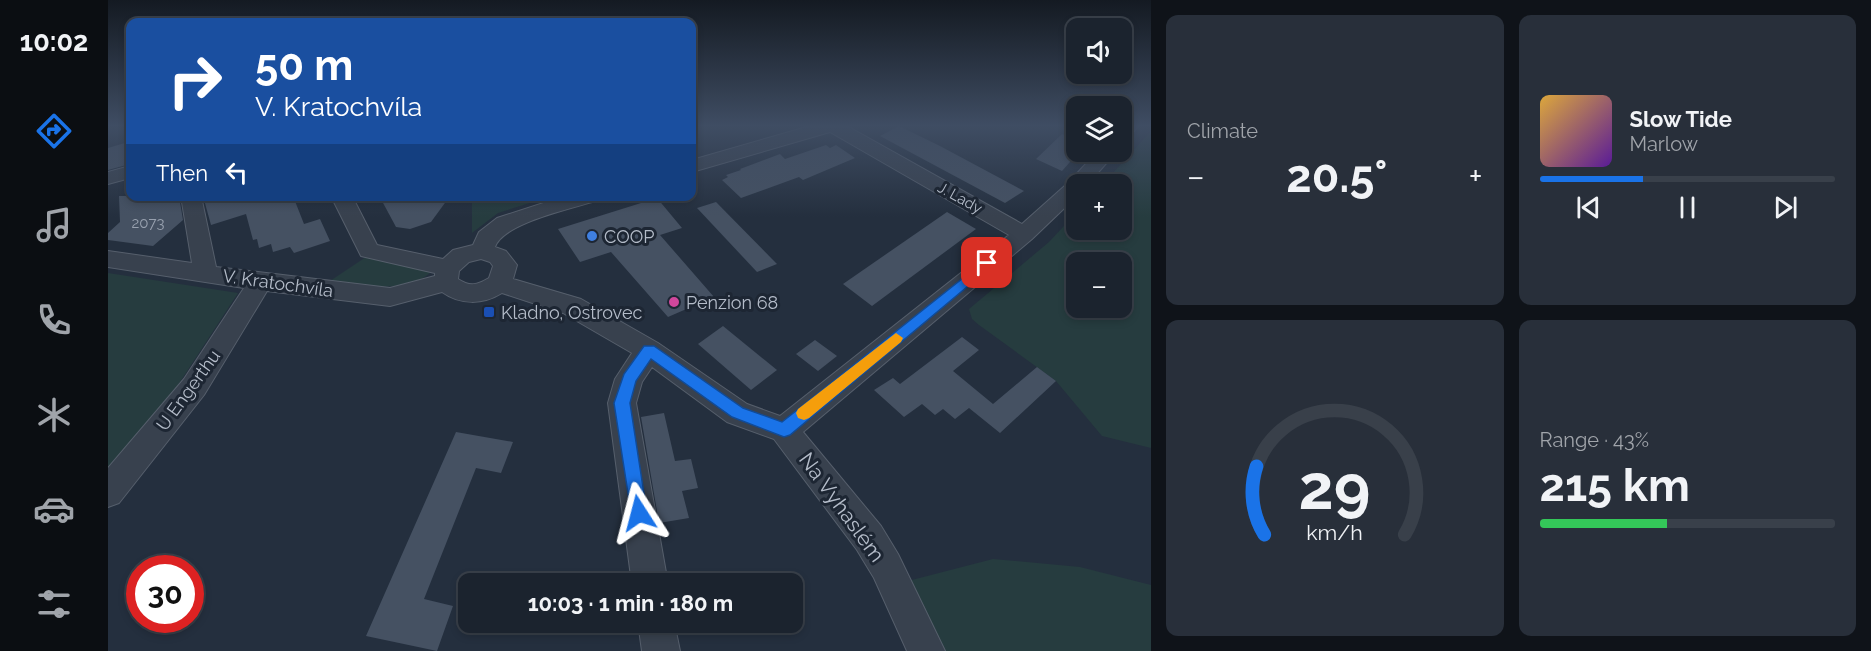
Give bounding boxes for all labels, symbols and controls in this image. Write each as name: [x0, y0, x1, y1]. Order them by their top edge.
map controls: [1066, 18, 1132, 318]
button: sound: [1066, 18, 1132, 84]
text: 10:02: [20, 26, 88, 57]
text: 50 m: [255, 41, 353, 90]
icon: right: [156, 42, 234, 120]
text: V. Kratochvíla: [255, 91, 422, 122]
button: layers: [1066, 96, 1132, 162]
text: Slow Tide: [1630, 106, 1732, 132]
icon: directions: [33, 110, 75, 152]
text: Climate: [1187, 119, 1258, 143]
text: Marlow: [1630, 132, 1698, 156]
text: 20.5°: [1286, 150, 1387, 203]
icon: left: [220, 156, 253, 189]
text: −: [1187, 157, 1205, 196]
text: +: [1469, 157, 1482, 196]
text: Then: [156, 160, 208, 186]
button: +: [1066, 174, 1132, 240]
street label: J. Lady: [935, 178, 985, 218]
icon: previous: [1572, 191, 1605, 224]
icon: pause: [1671, 191, 1704, 224]
icon: next: [1769, 191, 1802, 224]
icon: music: [33, 204, 75, 246]
house number: 2073: [132, 214, 164, 232]
place label: COOP: [604, 226, 654, 247]
marker: COOP: [585, 229, 599, 243]
pin: [961, 237, 1012, 288]
icon: arrive: [970, 246, 1003, 279]
button: −: [1066, 252, 1132, 318]
street label: V. Kratochvíla: [221, 265, 335, 301]
place label: Penzion 68: [686, 292, 778, 313]
marker: Penzion 68: [667, 295, 681, 309]
icon: phone: [33, 299, 75, 341]
place label: Kladno, Ostrovec: [501, 302, 642, 323]
marker: Kladno, Ostrovec: [482, 305, 496, 319]
street label: U Engerthu: [152, 345, 224, 435]
icon: climate: [33, 394, 75, 436]
text: Range · 43%: [1540, 428, 1649, 452]
street label: Na Vyhaslém: [794, 448, 890, 566]
text: 29: [1299, 450, 1371, 524]
text: 215 km: [1540, 459, 1690, 512]
position arrow: [607, 481, 671, 545]
icon: car: [33, 488, 75, 530]
text: km/h: [1306, 520, 1363, 545]
speed limit sign: 30: [126, 555, 204, 633]
icon: filters: [33, 583, 75, 625]
text: 10:03 · 1 min · 180 m: [528, 590, 733, 616]

